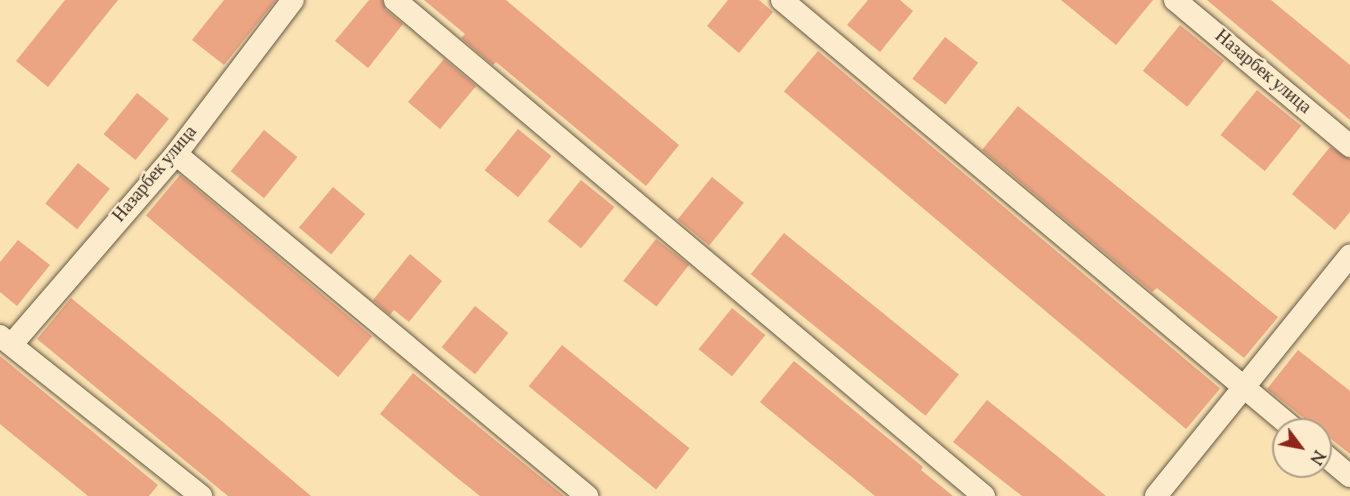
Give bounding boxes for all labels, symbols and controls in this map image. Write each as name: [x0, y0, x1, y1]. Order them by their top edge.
street label: Назарбек улица: [1209, 26, 1315, 120]
street label: Назарбек улица: [109, 122, 203, 228]
north arrow: [1272, 418, 1332, 478]
text: N: [1303, 445, 1329, 468]

